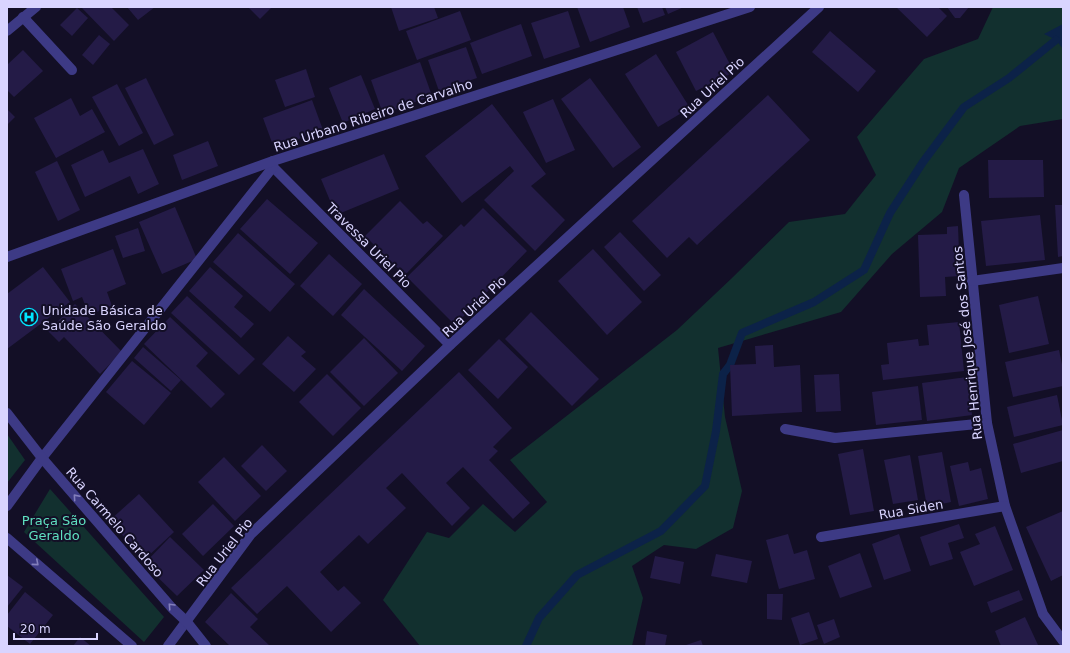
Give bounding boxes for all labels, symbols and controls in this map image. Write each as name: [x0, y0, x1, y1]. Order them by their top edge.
street label: Rua Uriel Pio: [677, 54, 748, 121]
street label: Rua Urbano Ribeiro de Carvalho: [272, 76, 474, 155]
street label: Travessa Uriel Pio: [322, 199, 414, 291]
street label: Rua Henrique José dos Santos: [950, 245, 985, 440]
street label: Rua Uriel Pio: [439, 273, 510, 340]
place label: Unidade Básica de Saúde São Geraldo: [42, 303, 166, 333]
hospital icon: Unidade Básica de Saúde São Geraldo: [19, 307, 39, 327]
street label: Rua Carmelo Cardoso: [63, 464, 166, 580]
one-way arrow: [74, 495, 81, 502]
street label: Rua Siden: [878, 496, 944, 523]
park label: Praça São Geraldo: [22, 513, 86, 543]
street label: Rua Uriel Pio: [193, 515, 256, 589]
one-way arrow: [32, 559, 39, 566]
one-way arrow: [168, 603, 176, 611]
scale bar: [14, 615, 97, 641]
text: 20 m: [20, 622, 51, 636]

